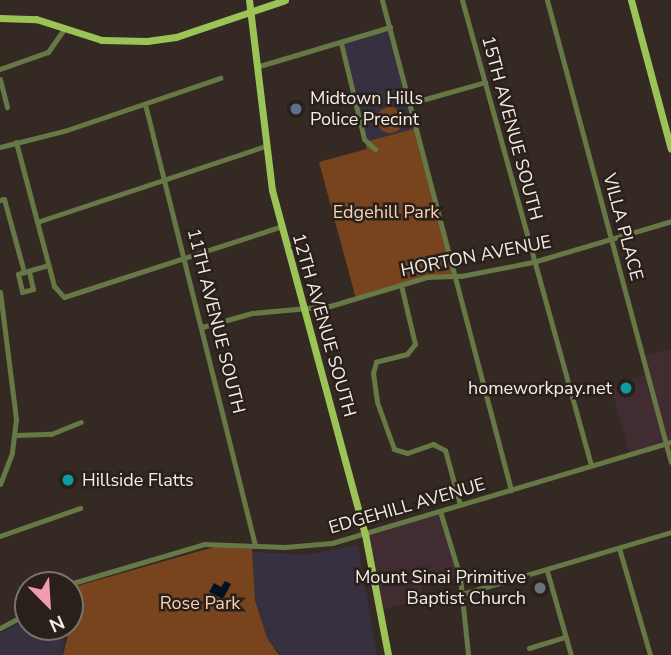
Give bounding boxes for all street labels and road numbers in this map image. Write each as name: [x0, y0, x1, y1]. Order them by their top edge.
street label: 15TH AVENUE SOUTH: [477, 34, 547, 222]
street label: VILLA PLACE: [598, 171, 648, 283]
street label: 11TH AVENUE SOUTH: [183, 226, 249, 416]
street label: 12TH AVENUE SOUTH: [287, 231, 361, 419]
street label: HORTON AVENUE: [399, 231, 553, 281]
street label: EDGEHILL AVENUE: [326, 473, 488, 539]

